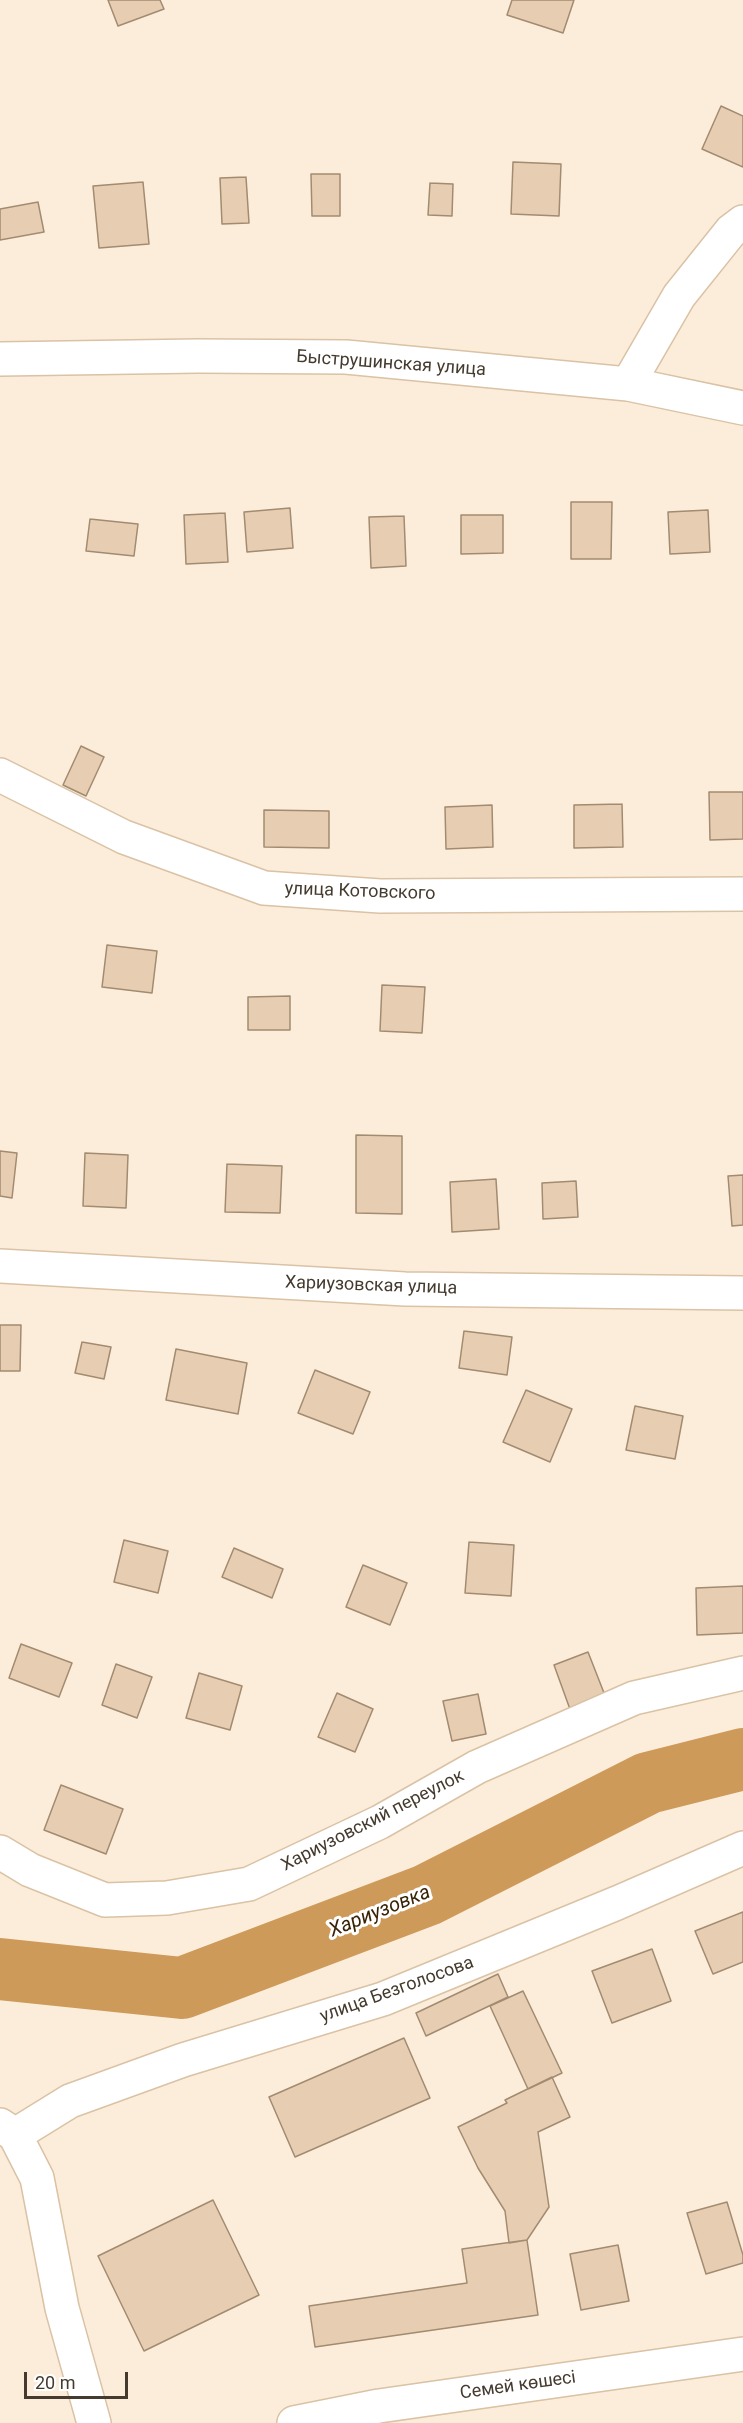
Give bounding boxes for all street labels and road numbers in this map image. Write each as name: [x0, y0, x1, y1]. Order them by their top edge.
street label: Быструшинская улица: [295, 347, 487, 381]
street label: улица Котовского: [284, 879, 436, 905]
street label: Хариузовская улица: [284, 1272, 458, 1300]
street label: Хариузовский переулок: [278, 1765, 468, 1877]
street label: улица Безголосова: [317, 1952, 477, 2028]
street label: Семей көшесі: [459, 2367, 577, 2405]

